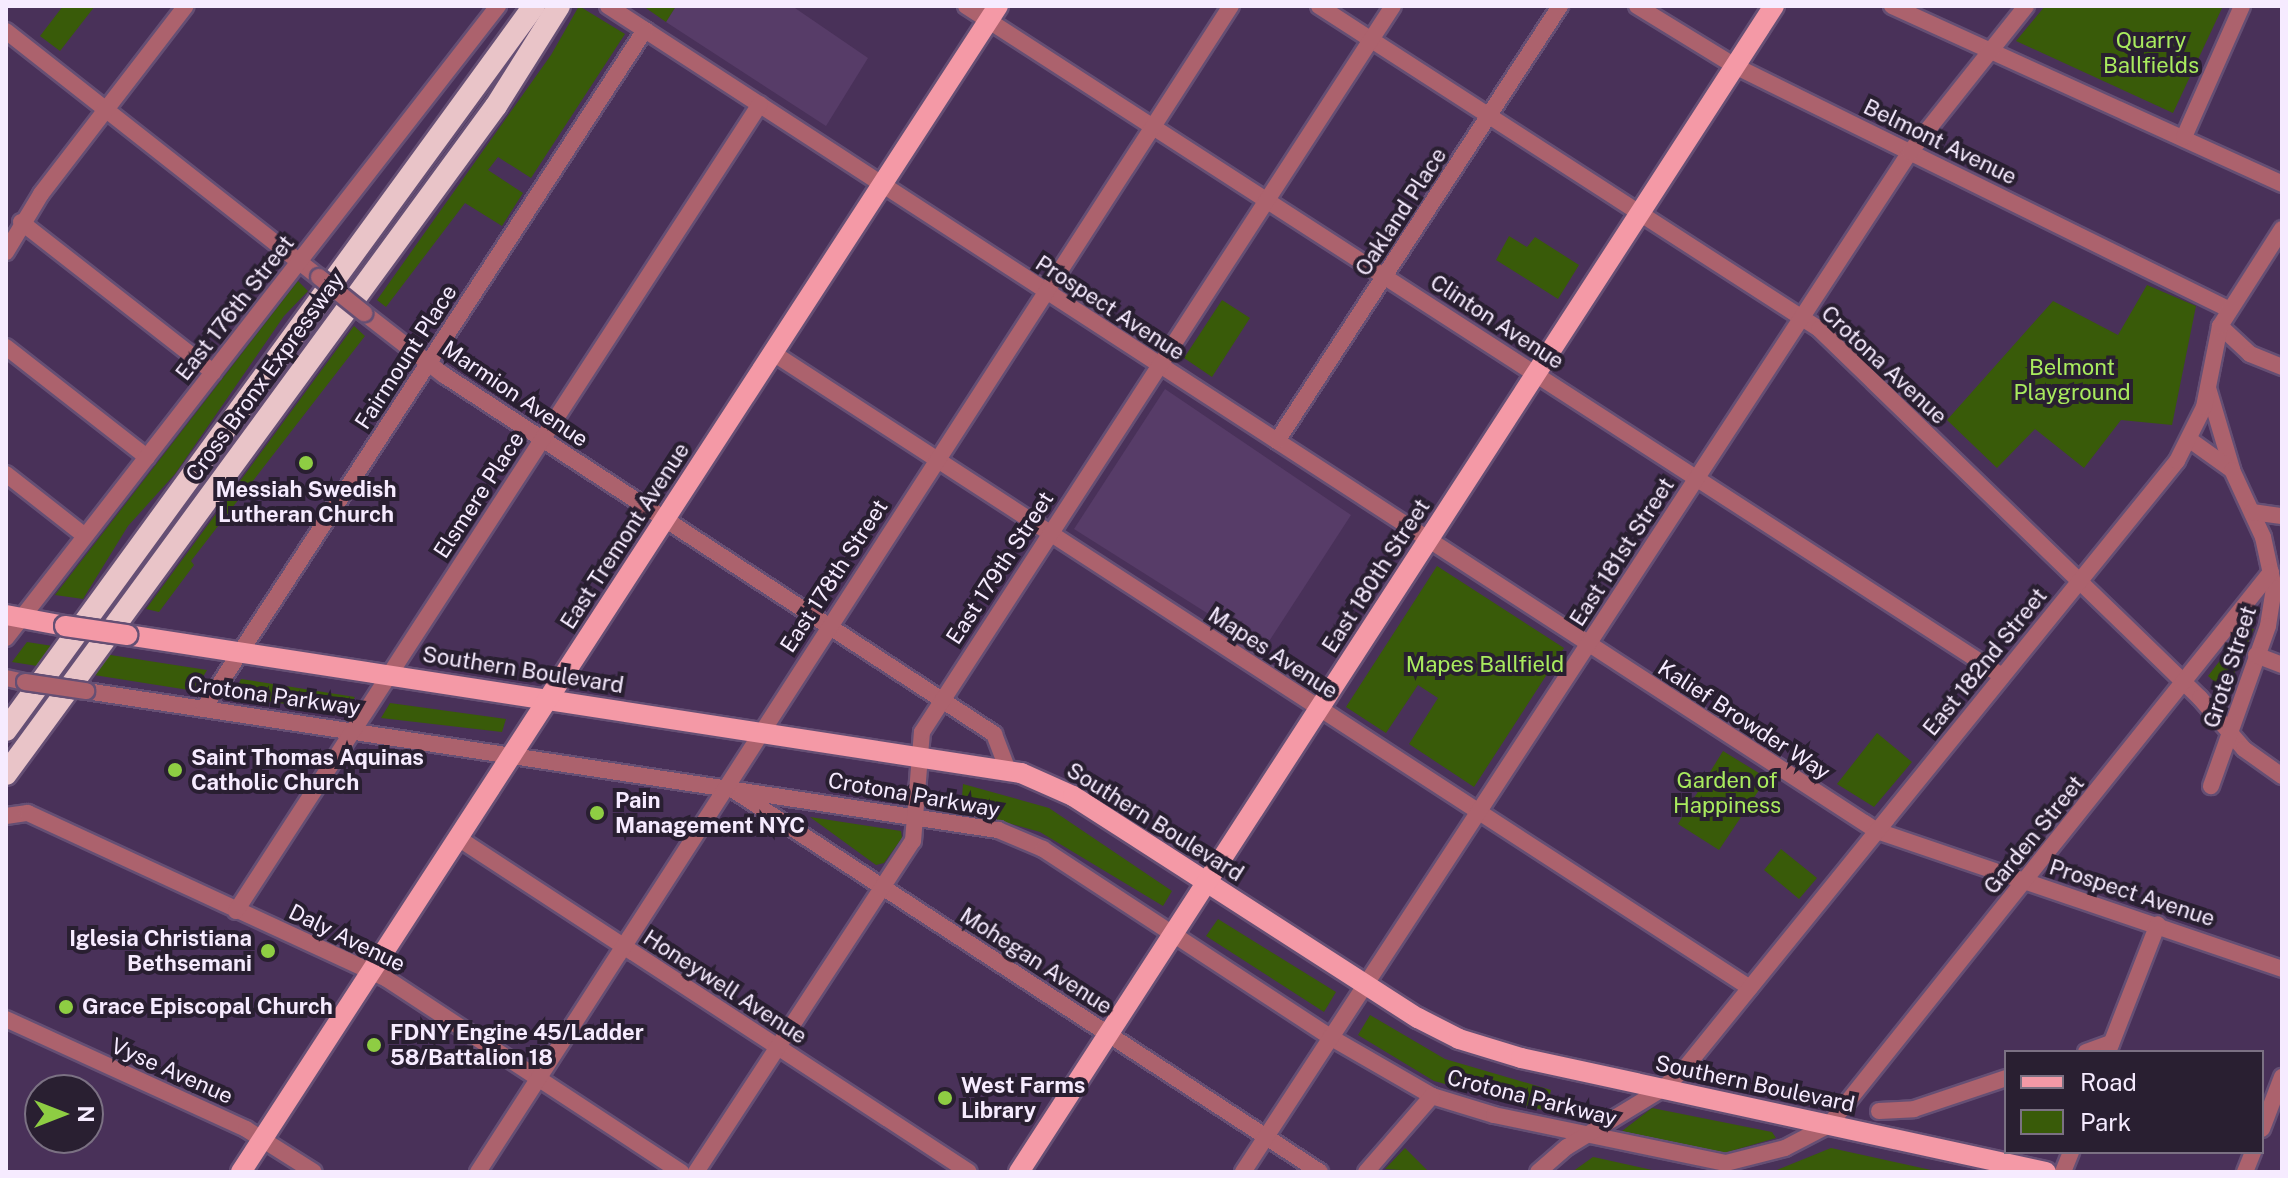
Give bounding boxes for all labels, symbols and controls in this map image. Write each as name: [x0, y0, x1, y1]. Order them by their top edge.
park label: Quarry Ballfields: [2103, 27, 2199, 78]
street label: Belmont Avenue: [1859, 94, 2021, 190]
street label: Oakland Place: [1350, 143, 1452, 281]
street label: East 176th Street: [170, 230, 300, 386]
street label: Prospect Avenue: [1031, 250, 1189, 366]
street label: Cross Bronx Expressway: [180, 267, 350, 487]
street label: Clinton Avenue: [1425, 269, 1569, 375]
street label: Fairmount Place: [350, 280, 462, 434]
street label: Crotona Avenue: [1816, 300, 1952, 430]
street label: Marmion Avenue: [437, 335, 593, 453]
park label: Belmont Playground: [2013, 354, 2131, 406]
street label: Elsmere Place: [428, 427, 530, 563]
street label: East Tremont Avenue: [555, 438, 695, 634]
marker: Messiah Swedish Lutheran Church: [297, 454, 315, 472]
street label: East 181st Street: [1564, 473, 1680, 631]
place label: Messiah Swedish Lutheran Church: [216, 476, 396, 528]
street label: East 179th Street: [941, 487, 1059, 649]
street label: East 180th Street: [1317, 494, 1435, 658]
street label: East 178th Street: [775, 495, 893, 657]
street label: East 182nd Street: [1917, 583, 2053, 741]
street label: Mapes Avenue: [1203, 601, 1343, 705]
street label: Grote Street: [2198, 603, 2262, 731]
street label: Southern Boulevard: [421, 641, 625, 699]
park label: Mapes Ballfield: [1406, 652, 1564, 678]
street label: Kalief Browder Way: [1653, 654, 1835, 786]
street label: Crotona Parkway: [186, 671, 362, 721]
place label: Saint Thomas Aquinas Catholic Church: [191, 744, 424, 796]
street label: Southern Boulevard: [1062, 757, 1248, 887]
marker: Saint Thomas Aquinas Catholic Church: [166, 761, 184, 779]
street label: Crotona Parkway: [826, 767, 1002, 823]
park label: Garden of Happiness: [1673, 767, 1781, 818]
street label: Garden Street: [1978, 771, 2090, 899]
place label: Pain Management NYC: [615, 787, 805, 838]
marker: Pain Management NYC: [586, 802, 608, 824]
street label: Prospect Avenue: [2046, 854, 2218, 932]
street label: Daly Avenue: [284, 898, 410, 978]
street label: Mohegan Avenue: [955, 902, 1117, 1020]
street label: Honeywell Avenue: [638, 924, 812, 1050]
place label: Iglesia Christiana Bethsemani: [69, 925, 252, 976]
marker: Iglesia Christiana Bethsemani: [259, 942, 277, 960]
place label: Grace Episcopal Church: [82, 994, 333, 1020]
marker: Grace Episcopal Church: [57, 998, 75, 1016]
place label: FDNY Engine 45/Ladder 58/Battalion 18: [390, 1019, 644, 1070]
street label: Vyse Avenue: [107, 1032, 237, 1110]
marker: FDNY Engine 45/Ladder 58/Battalion 18: [365, 1036, 383, 1054]
street label: Southern Boulevard: [1653, 1050, 1857, 1118]
legend: [2004, 1050, 2264, 1154]
street label: Crotona Parkway: [1444, 1064, 1620, 1132]
text: Road: [2080, 1068, 2137, 1096]
place label: West Farms Library: [961, 1072, 1085, 1124]
north arrow: [24, 1074, 104, 1154]
marker: West Farms Library: [936, 1089, 954, 1107]
text: N: [73, 1105, 99, 1123]
text: Park: [2080, 1108, 2131, 1136]

